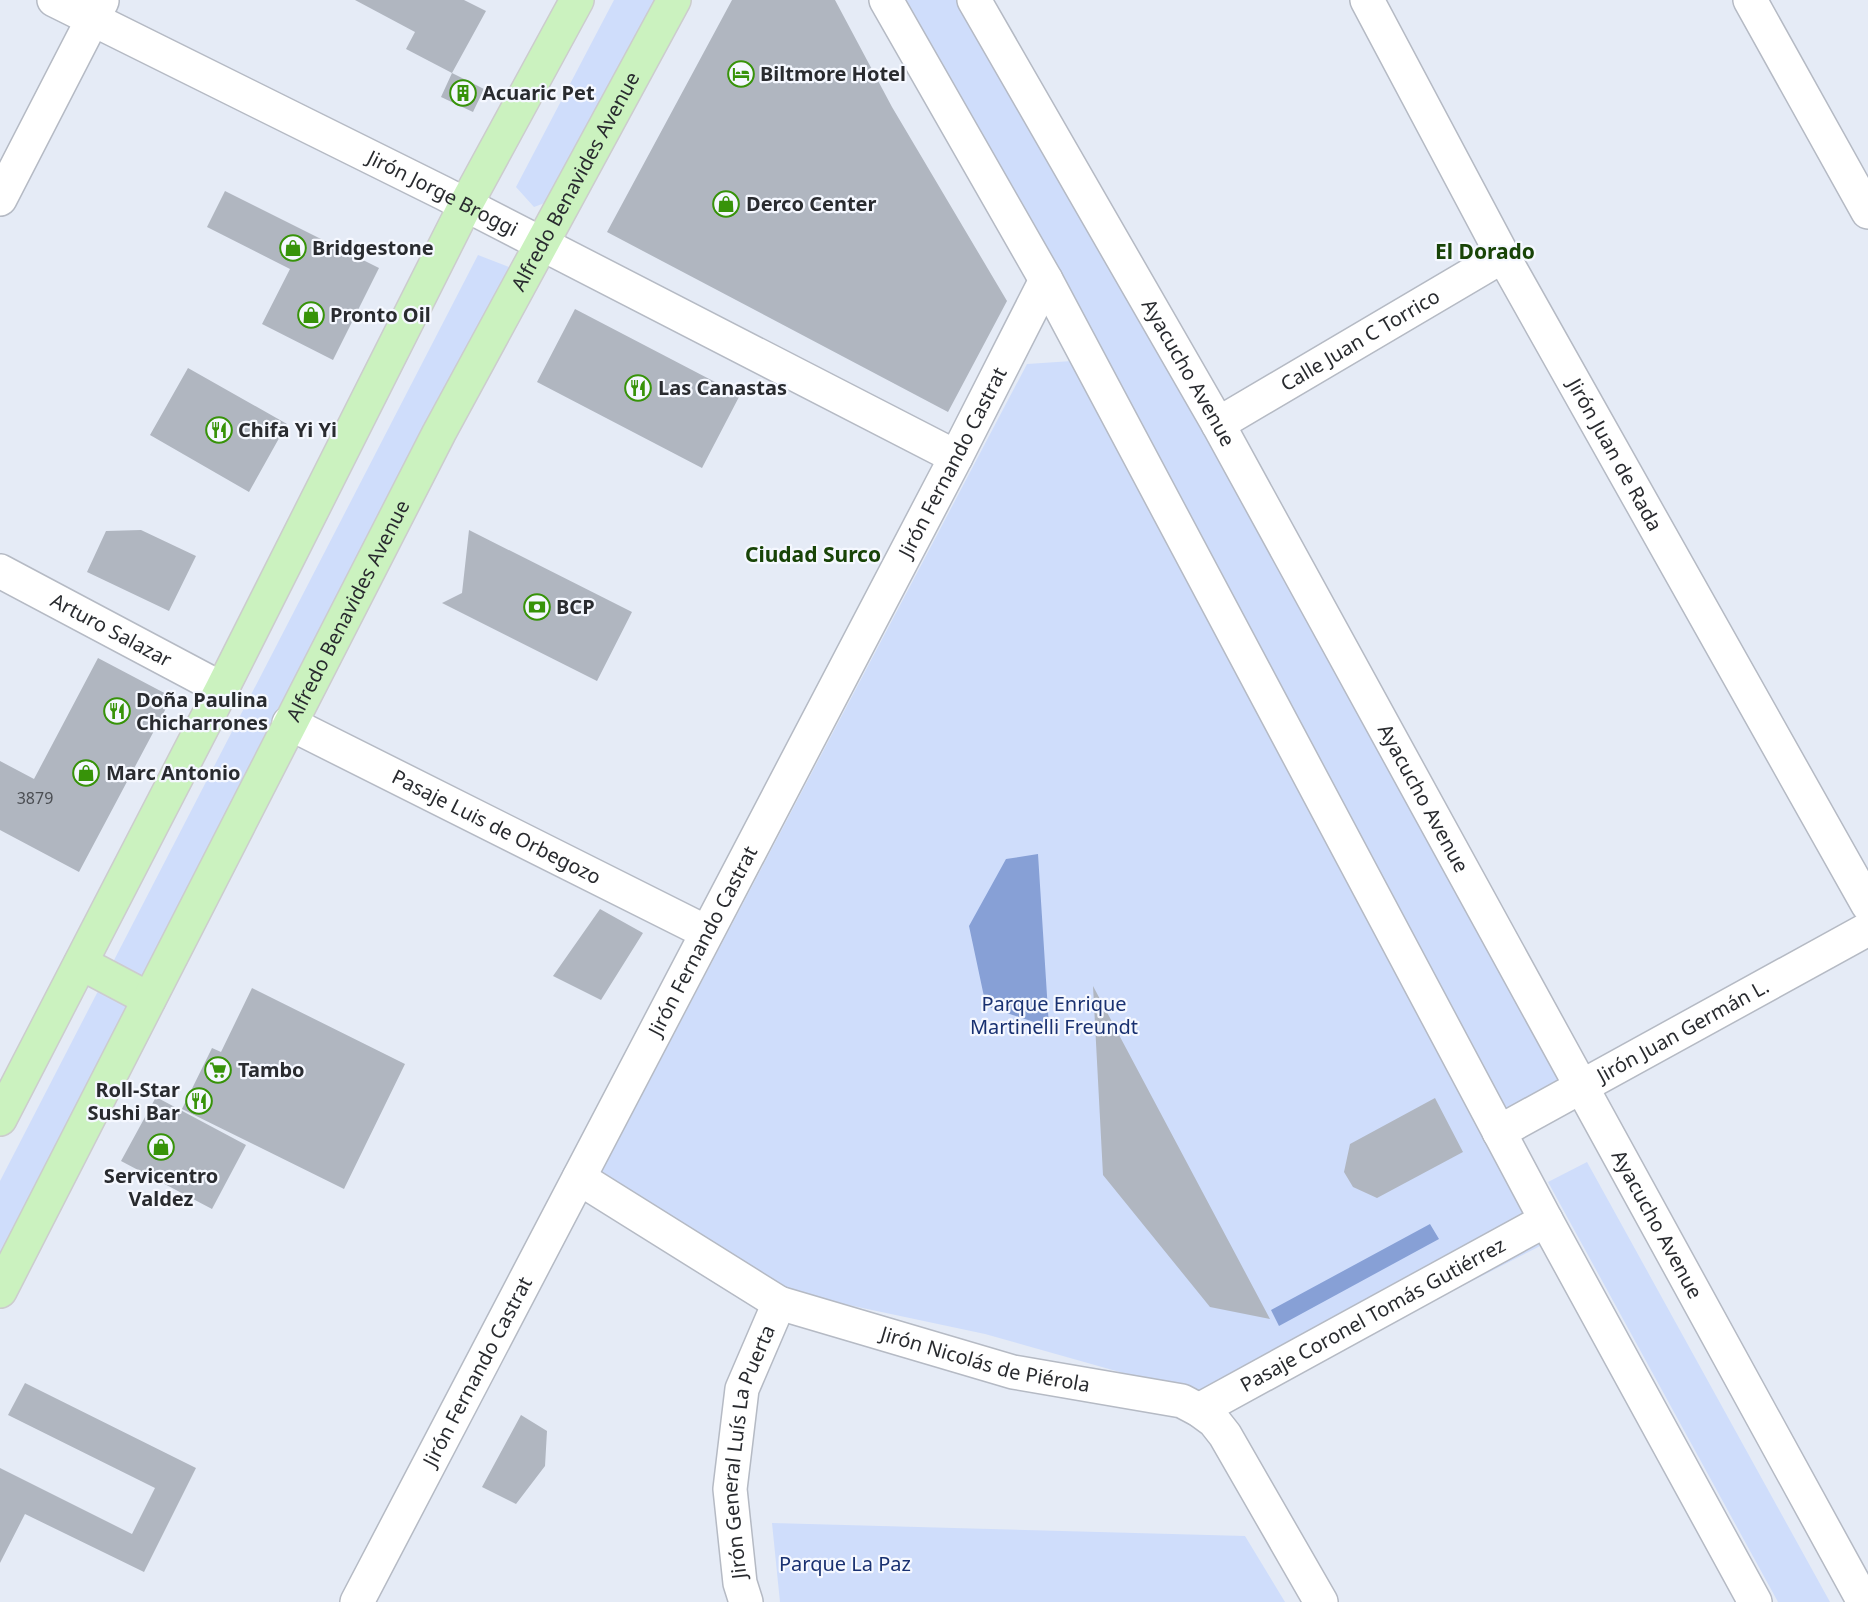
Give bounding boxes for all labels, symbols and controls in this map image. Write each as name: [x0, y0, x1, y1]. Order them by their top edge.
hotel icon: Biltmore Hotel: [726, 59, 756, 89]
place label: Biltmore Hotel: [760, 60, 906, 87]
street label: Alfredo Benavides Avenue: [505, 67, 646, 296]
building icon: Acuaric Pet: [448, 78, 478, 108]
place label: Acuaric Pet: [482, 79, 595, 106]
street label: Jirón Jorge Broggi: [361, 143, 523, 242]
shop icon: Derco Center: [711, 189, 741, 219]
place label: Derco Center: [746, 190, 877, 217]
shop icon: Bridgestone: [278, 233, 308, 263]
place label: Bridgestone: [312, 234, 434, 261]
district label: El Dorado: [1435, 237, 1535, 265]
street label: Calle Juan C Torrico: [1275, 282, 1444, 397]
street label: Ayacucho Avenue: [1136, 294, 1242, 451]
shop icon: Pronto Oil: [296, 300, 326, 330]
place label: Pronto Oil: [330, 301, 431, 328]
street label: Jirón Fernando Castrat: [891, 362, 1013, 564]
street label: Jirón Juan de Rada: [1561, 372, 1669, 536]
restaurant icon: Las Canastas: [623, 373, 653, 403]
place label: Las Canastas: [658, 374, 787, 401]
restaurant icon: Chifa Yi Yi: [204, 415, 234, 445]
place label: Chifa Yi Yi: [238, 416, 337, 443]
street label: Alfredo Benavides Avenue: [280, 495, 415, 726]
district label: Ciudad Surco: [745, 540, 881, 568]
street label: Arturo Salazar: [46, 586, 177, 673]
bank icon: BCP: [522, 592, 552, 622]
place label: BCP: [556, 593, 595, 620]
place label: Doña Paulina Chicharrones: [136, 686, 268, 736]
restaurant icon: Doña Paulina Chicharrones: [102, 696, 132, 726]
street label: Ayacucho Avenue: [1372, 719, 1475, 877]
shop icon: Marc Antonio: [71, 758, 101, 788]
place label: Marc Antonio: [106, 759, 240, 786]
street label: Pasaje Luis de Orbegozo: [387, 763, 606, 890]
house number: 3879: [17, 787, 53, 809]
street label: Jirón Fernando Castrat: [641, 841, 763, 1042]
street label: Jirón Juan Germán L.: [1590, 972, 1774, 1089]
park label: Parque Enrique Martinelli Freundt: [970, 990, 1138, 1040]
supermarket icon: Tambo: [203, 1055, 233, 1085]
place label: Tambo: [238, 1056, 305, 1083]
place label: Roll-Star Sushi Bar: [88, 1076, 180, 1126]
restaurant icon: Roll-Star Sushi Bar: [184, 1086, 214, 1116]
shop icon: Servicentro Valdez: [146, 1132, 176, 1162]
street label: Ayacucho Avenue: [1606, 1145, 1709, 1303]
place label: Servicentro Valdez: [104, 1162, 218, 1212]
street label: Pasaje Coronel Tomás Gutiérrez: [1235, 1231, 1510, 1398]
street label: Jirón Fernando Castrat: [415, 1272, 538, 1473]
street label: Jirón Nicolás de Piérola: [876, 1319, 1092, 1398]
street label: Jirón General Luís La Puerta: [716, 1321, 781, 1582]
park label: Parque La Paz: [779, 1550, 911, 1577]

